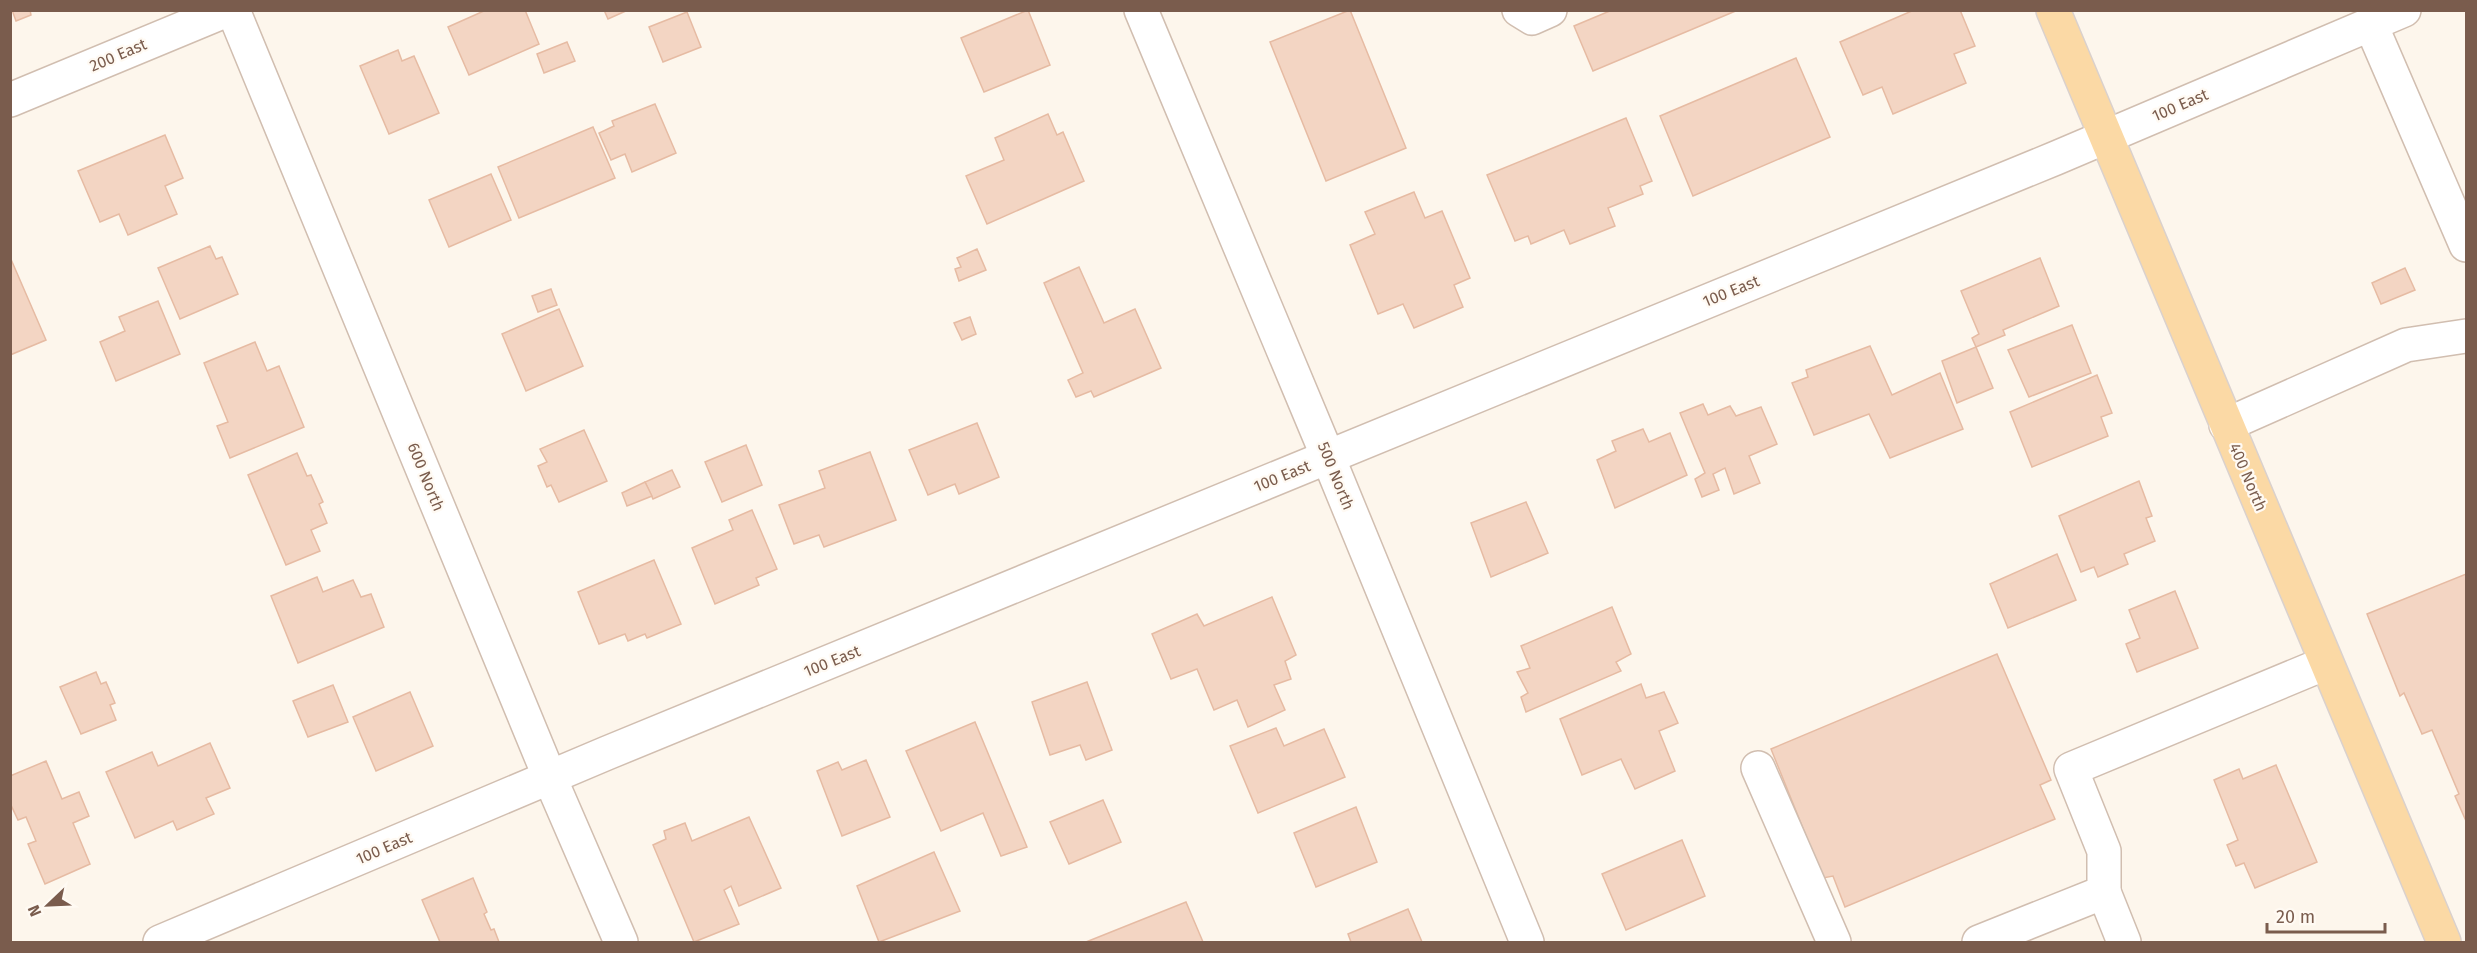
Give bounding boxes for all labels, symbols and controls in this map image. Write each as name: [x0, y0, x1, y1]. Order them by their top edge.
street label: 200 East: [87, 34, 150, 76]
street label: 100 East: [2149, 85, 2211, 125]
street label: 100 East: [1700, 271, 1762, 311]
street label: 500 North: [1314, 439, 1358, 513]
street label: 600 North: [404, 440, 448, 514]
street label: 400 North: [2225, 440, 2271, 514]
street label: 100 East: [1251, 456, 1313, 496]
street label: 100 East: [801, 641, 863, 681]
street label: 100 East: [353, 828, 415, 868]
north arrow: [18, 875, 78, 935]
scale bar: [2267, 896, 2386, 934]
text: N: [24, 902, 45, 919]
text: 20 m: [2276, 906, 2315, 928]

